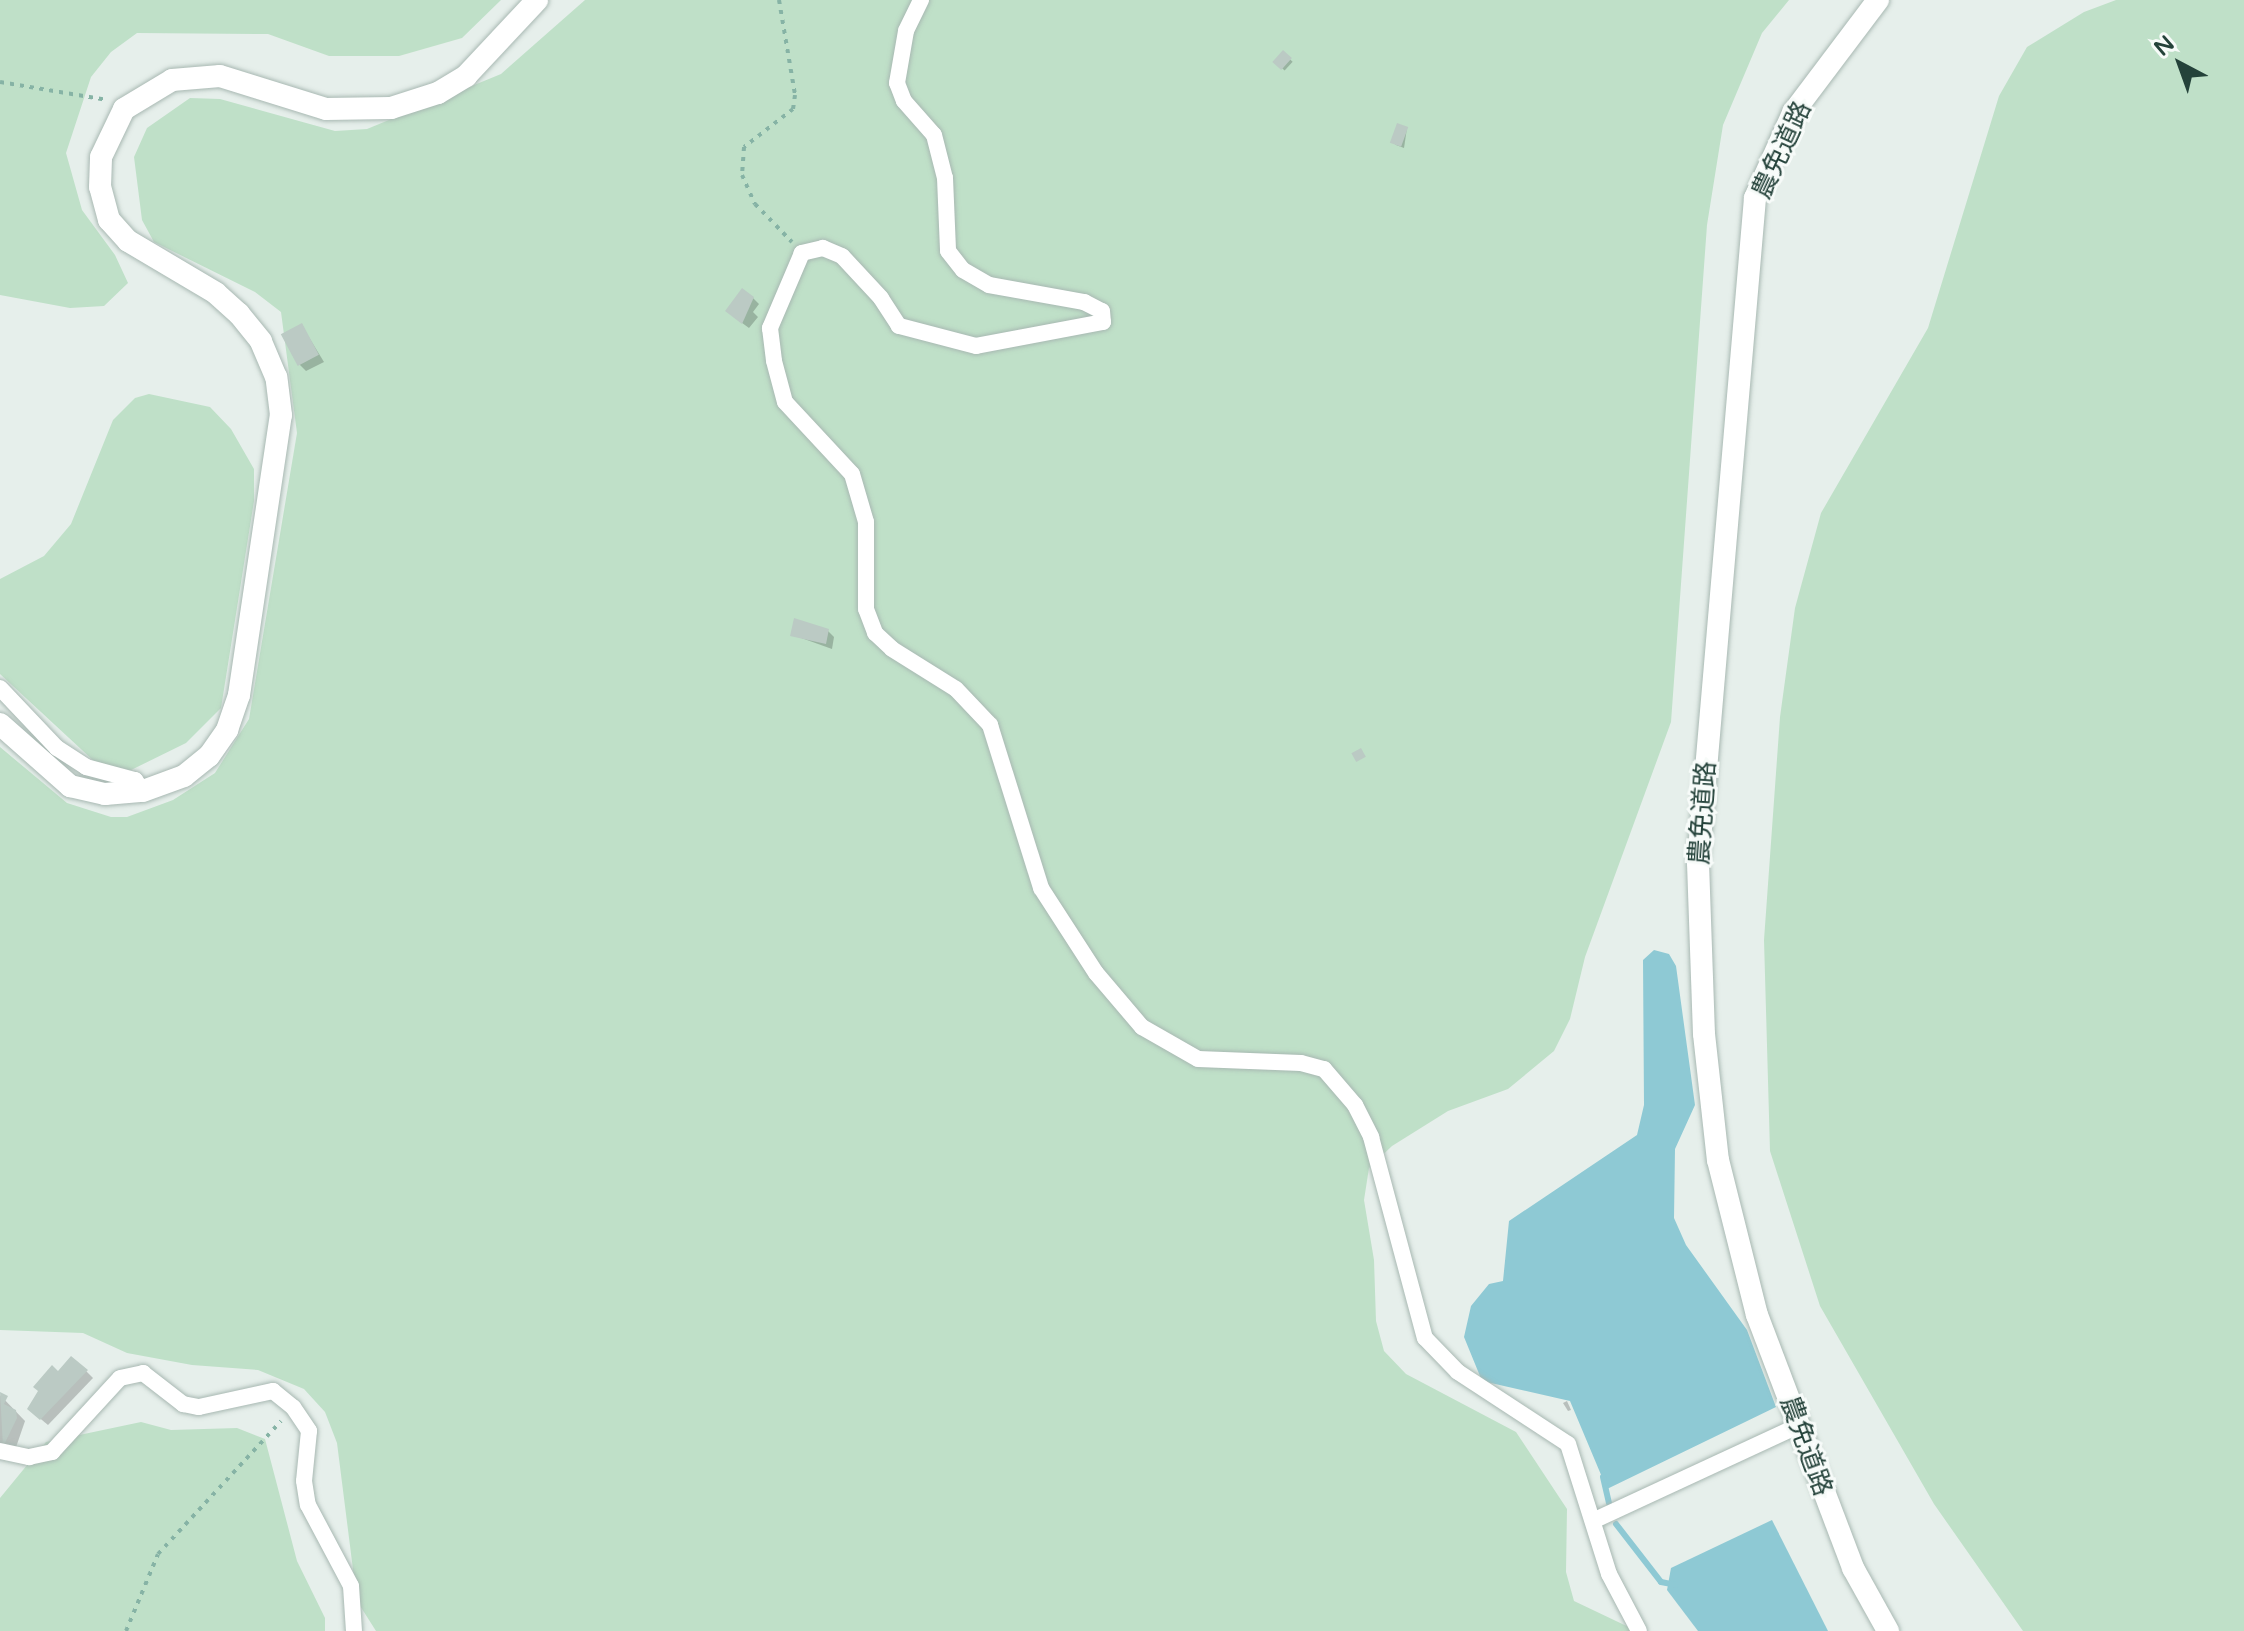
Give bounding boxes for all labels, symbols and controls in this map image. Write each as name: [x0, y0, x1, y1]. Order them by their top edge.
north arrow: [2140, 24, 2220, 104]
text: N: [2149, 30, 2179, 62]
street label: 農免道路: [1746, 96, 1818, 204]
street label: 農免道路: [1684, 760, 1722, 866]
street label: 農免道路: [1774, 1392, 1838, 1500]

